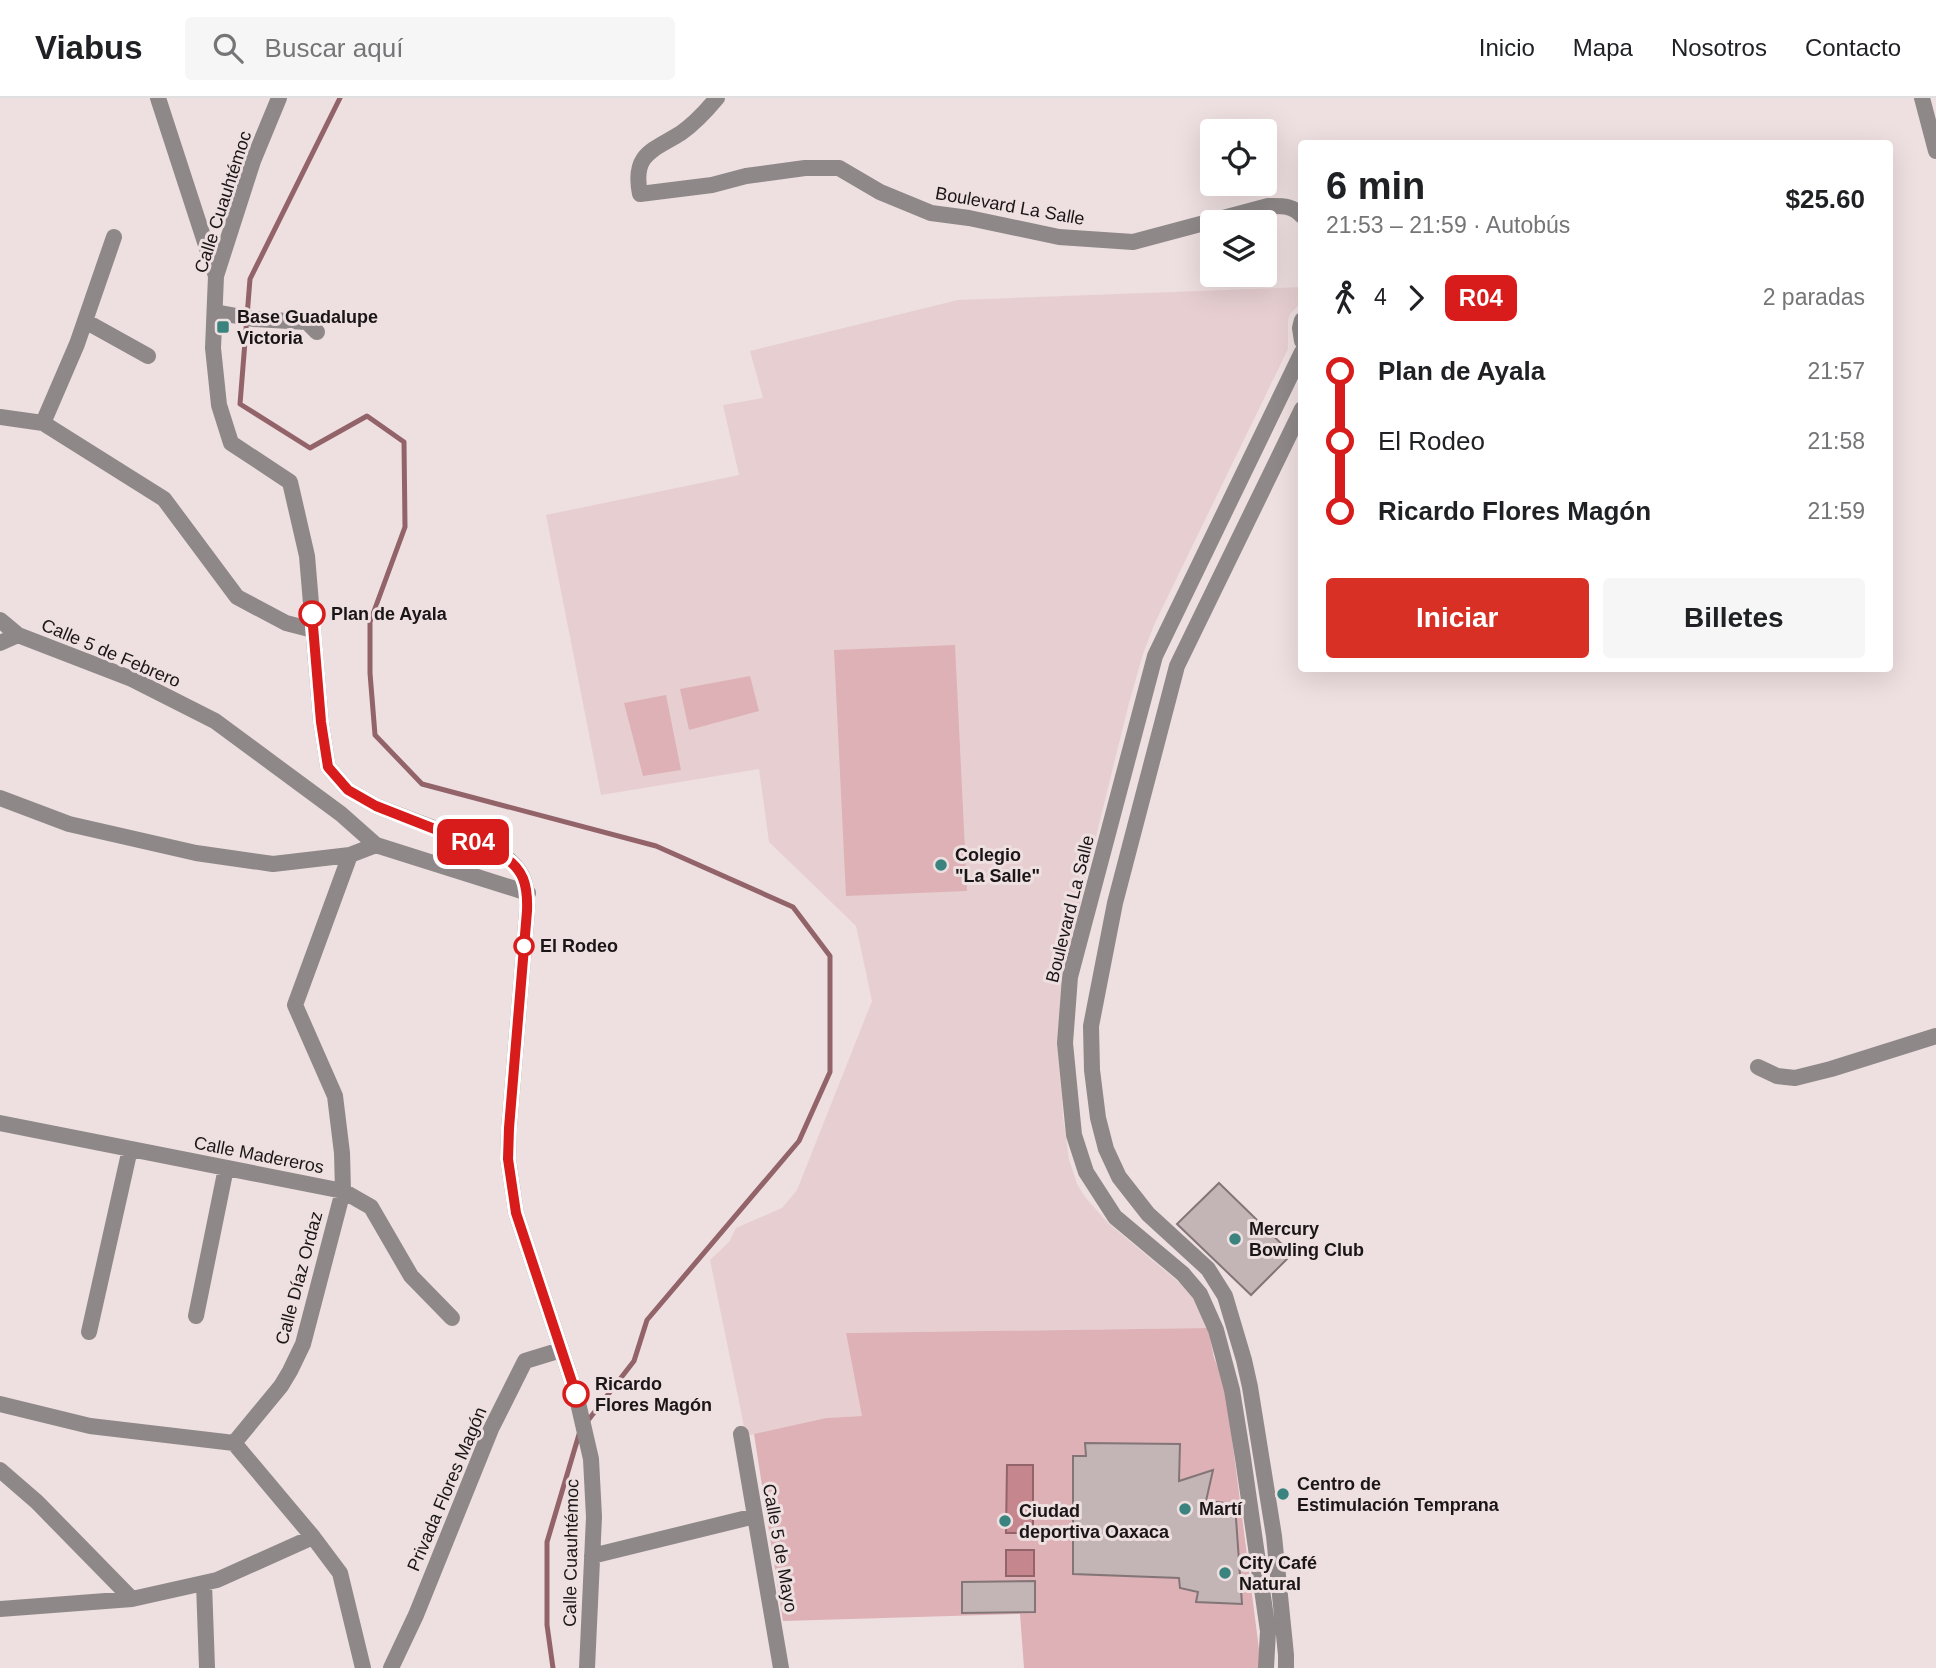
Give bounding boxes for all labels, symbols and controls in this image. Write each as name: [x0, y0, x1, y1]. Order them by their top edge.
search box: [185, 17, 675, 80]
text: Viabus: [35, 29, 143, 66]
icon: search: [209, 29, 247, 67]
text: Buscar aquí: [265, 33, 403, 63]
text: Inicio: [1479, 34, 1535, 61]
text: Mapa: [1573, 34, 1633, 61]
text: Nosotros: [1671, 34, 1767, 61]
text: Contacto: [1805, 34, 1901, 61]
map controls: [1200, 119, 1277, 287]
button: locate: [1200, 119, 1277, 196]
street label: Calle Cuauhtémoc: [191, 128, 255, 276]
text: 6 min: [1326, 165, 1425, 207]
street label: Boulevard La Salle: [934, 183, 1086, 229]
text: $25.60: [1785, 184, 1865, 214]
button: layers: [1200, 210, 1277, 287]
text: 21:53 – 21:59 · Autobús: [1326, 212, 1570, 238]
icon: walk: [1326, 279, 1364, 317]
icon: forward: [1397, 279, 1435, 317]
text: 4: [1374, 284, 1387, 310]
text: R04: [1459, 284, 1503, 311]
text: 2 paradas: [1763, 284, 1865, 310]
place label: Base Guadalupe Victoria: [237, 307, 378, 348]
marker: Base Guadalupe Victoria: [215, 319, 231, 335]
text: Plan de Ayala: [1378, 356, 1545, 386]
text: 21:57: [1807, 358, 1865, 384]
text: El Rodeo: [1378, 426, 1485, 456]
text: 21:58: [1807, 428, 1865, 454]
text: Ricardo Flores Magón: [1378, 496, 1651, 526]
text: 21:59: [1807, 498, 1865, 524]
button: Iniciar: [1326, 578, 1589, 658]
button: Billetes: [1603, 578, 1865, 658]
marker: Plan de Ayala: [299, 601, 325, 627]
place label: Plan de Ayala: [331, 604, 448, 624]
street label: Calle 5 de Febrero: [38, 615, 184, 691]
line badge: R04: [433, 819, 513, 865]
text: R04: [451, 828, 495, 855]
street label: Boulevard La Salle: [1042, 833, 1098, 985]
place label: Colegio "La Salle": [955, 845, 1040, 886]
marker: Colegio "La Salle": [933, 857, 949, 873]
marker: El Rodeo: [514, 936, 534, 956]
place label: El Rodeo: [540, 936, 618, 956]
street label: Calle Madereros: [192, 1133, 326, 1177]
street label: Calle Díaz Ordaz: [272, 1209, 326, 1347]
place label: Mercury Bowling Club: [1249, 1219, 1364, 1260]
marker: Mercury Bowling Club: [1227, 1231, 1243, 1247]
place label: Ricardo Flores Magón: [595, 1374, 712, 1415]
marker: Ricardo Flores Magón: [563, 1381, 589, 1407]
street label: Privada Flores Magón: [403, 1404, 491, 1574]
place label: Centro de Estimulación Temprana: [1297, 1474, 1500, 1515]
street label: Calle Cuauhtémoc: [560, 1479, 582, 1627]
street label: Calle 5 de Mayo: [759, 1482, 801, 1614]
marker: Centro de Estimulación Temprana: [1275, 1486, 1291, 1502]
place label: Martí: [1199, 1499, 1243, 1519]
place label: Ciudad deportiva Oaxaca: [1019, 1501, 1170, 1542]
marker: Martí: [1177, 1501, 1193, 1517]
marker: Ciudad deportiva Oaxaca: [997, 1513, 1013, 1529]
place label: City Café Natural: [1239, 1553, 1317, 1594]
marker: City Café Natural: [1217, 1565, 1233, 1581]

